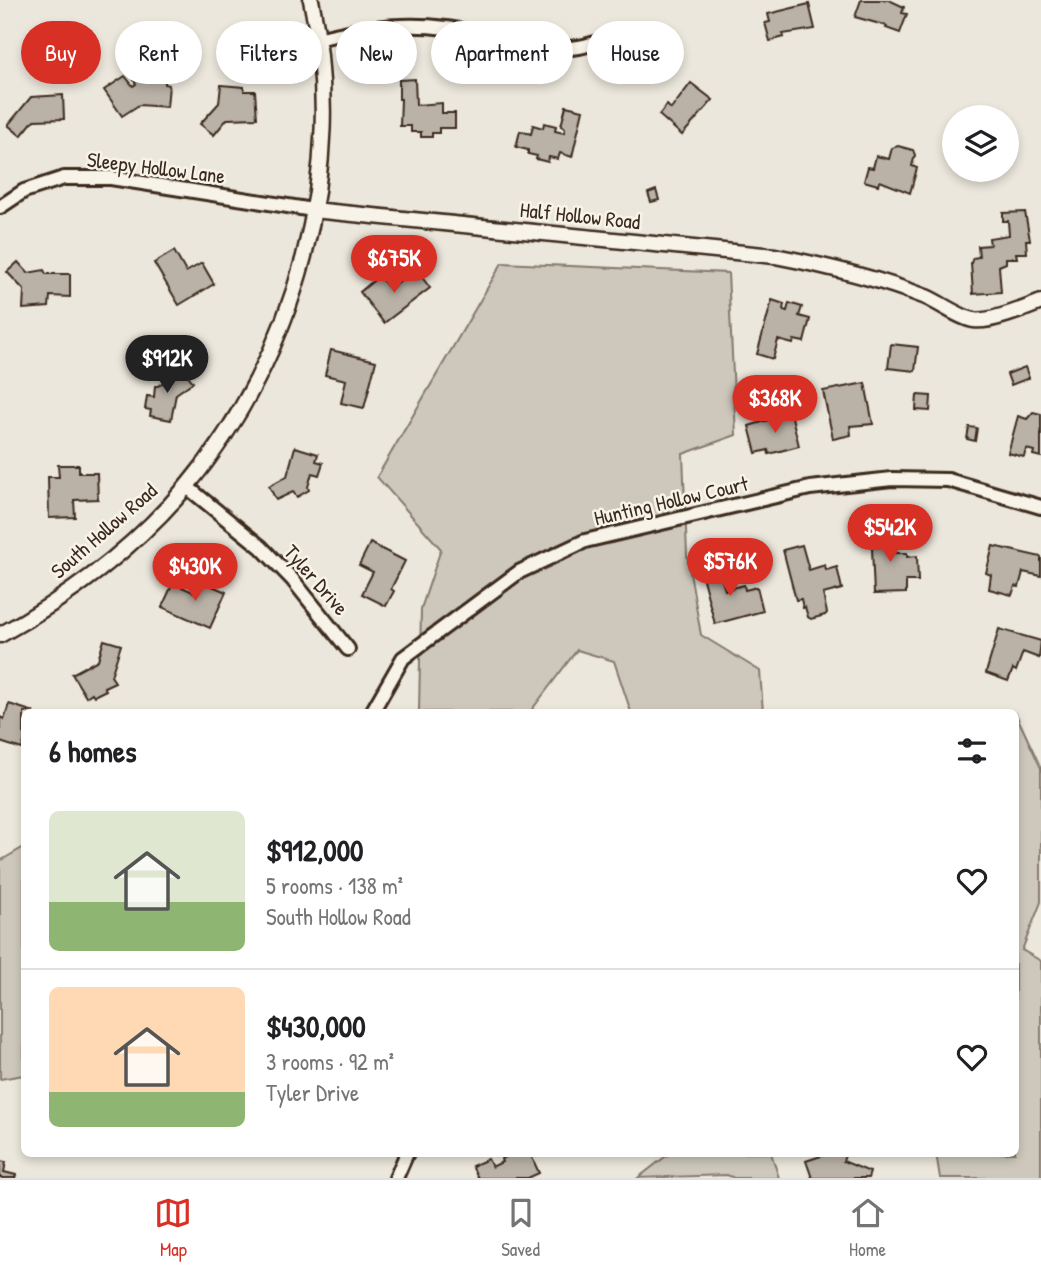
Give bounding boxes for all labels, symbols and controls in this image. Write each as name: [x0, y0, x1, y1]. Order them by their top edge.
chip: Buy: [21, 21, 101, 84]
chip: Rent: [115, 21, 202, 84]
chip: Filters: [216, 21, 322, 84]
chip: New: [336, 21, 417, 84]
chip: Apartment: [431, 21, 573, 84]
chip: House: [587, 21, 684, 84]
map controls: [942, 105, 1019, 182]
button: layers: [942, 105, 1019, 182]
street label: Sleepy Hollow Lane: [85, 145, 227, 190]
street label: Half Hollow Road: [518, 195, 642, 236]
pin: $675K: [345, 236, 443, 295]
text: $675K: [367, 242, 421, 273]
pin: $912K: [118, 336, 216, 395]
text: $912K: [141, 342, 193, 373]
pin: $368K: [726, 376, 824, 435]
text: $368K: [748, 382, 802, 413]
street label: Hunting Hollow Court: [591, 469, 752, 532]
street label: South Hollow Road: [44, 476, 163, 585]
pin: $542K: [841, 504, 939, 564]
text: $542K: [864, 511, 916, 542]
street label: Tyler Drive: [278, 538, 355, 621]
pin: $576K: [681, 538, 779, 598]
pin: $430K: [146, 544, 244, 603]
text: $576K: [703, 545, 757, 576]
text: $430K: [169, 550, 221, 581]
text: 6 homes: [49, 731, 136, 771]
icon: filters: [953, 732, 991, 770]
text: $912,000: [266, 830, 364, 870]
icon: home: [105, 839, 189, 923]
icon: heart: [953, 862, 991, 900]
text: 5 rooms · 138 m²: [266, 870, 403, 901]
text: South Hollow Road: [266, 901, 411, 932]
text: $430,000: [266, 1006, 366, 1046]
icon: home: [105, 1015, 189, 1099]
icon: heart: [953, 1038, 991, 1076]
text: 3 rooms · 92 m²: [266, 1046, 394, 1077]
text: Tyler Drive: [266, 1077, 359, 1108]
tab: Map: [154, 1194, 192, 1262]
tab: Saved: [501, 1194, 540, 1262]
tab: Home: [849, 1194, 887, 1262]

